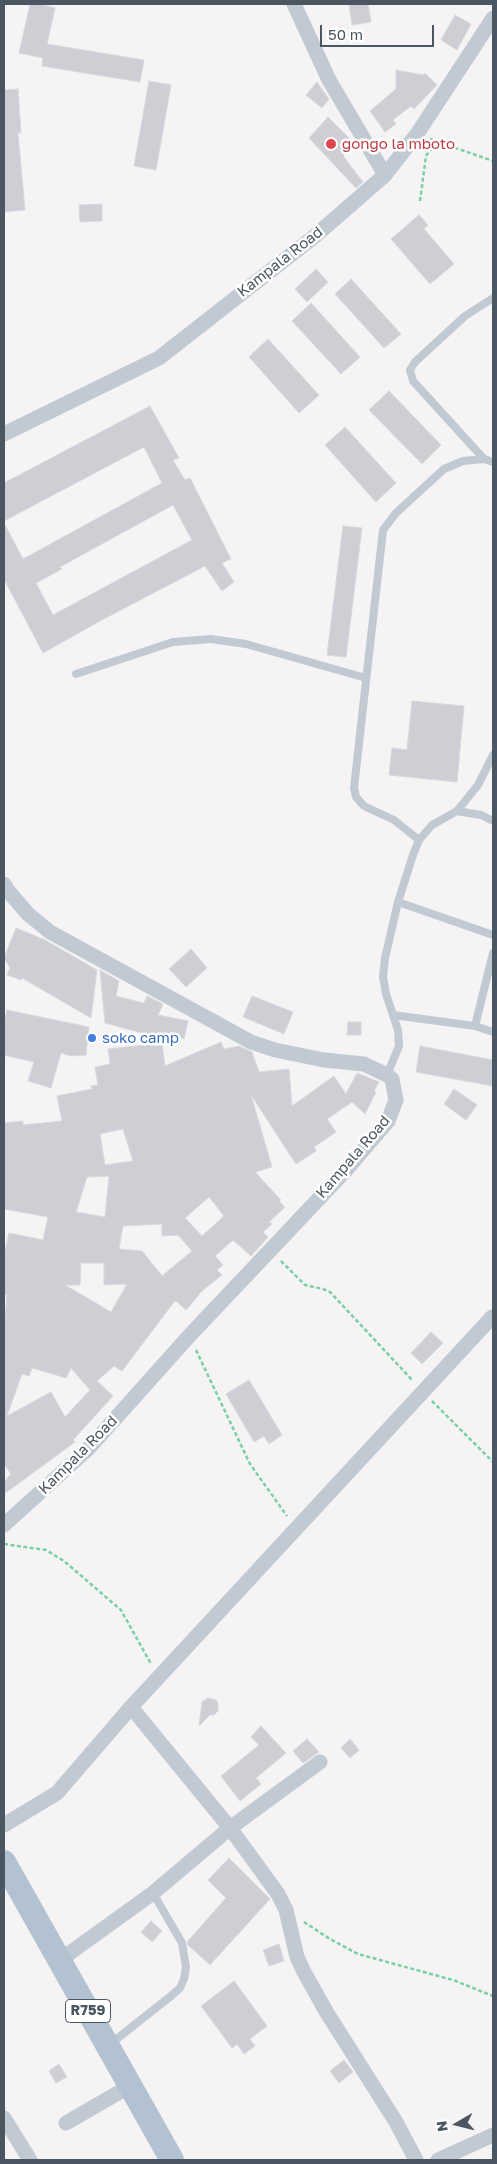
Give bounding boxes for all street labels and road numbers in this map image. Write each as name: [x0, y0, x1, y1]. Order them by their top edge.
street label: Kampala Road: [234, 223, 326, 301]
street label: Kampala Road: [312, 1112, 394, 1202]
street label: Kampala Road: [35, 1412, 121, 1498]
road number: R759: [66, 2000, 110, 2022]

